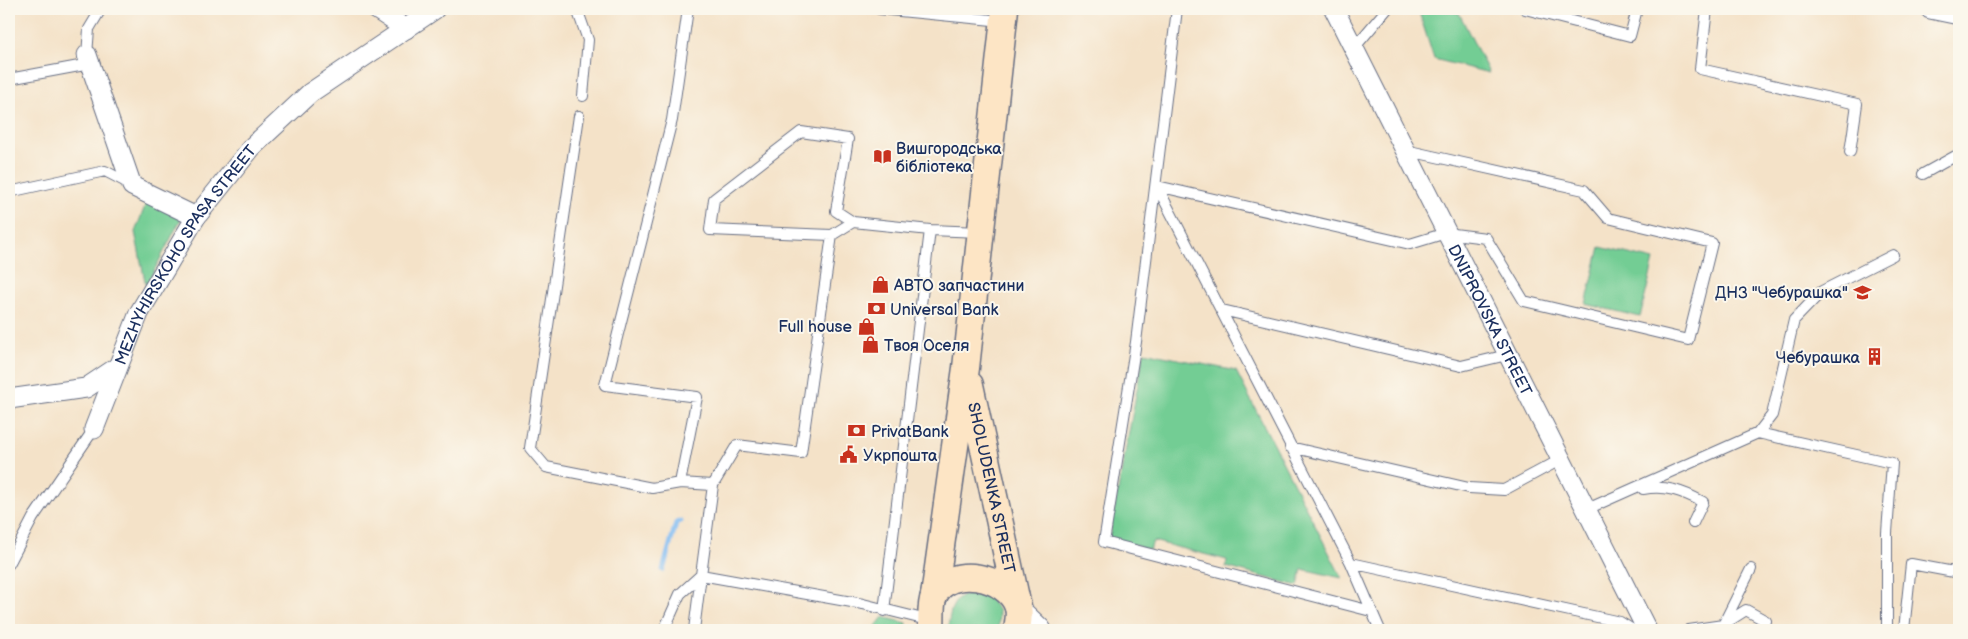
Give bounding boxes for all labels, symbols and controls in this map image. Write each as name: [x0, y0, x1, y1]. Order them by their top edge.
place label: Вишгородська бібліотека: [896, 140, 1002, 177]
street label: MEZHYHIRSKOHO SPASA STREET: [112, 141, 261, 368]
library icon: Вишгородська бібліотека: [872, 147, 892, 167]
street label: DNIPROVSKA STREET: [1443, 242, 1535, 400]
shop icon: АВТО запчастини: [870, 275, 890, 295]
place label: АВТО запчастини: [893, 277, 1025, 296]
school or university icon: ДНЗ "Чебурашка": [1852, 282, 1872, 302]
place label: ДНЗ "Чебурашка": [1715, 284, 1848, 303]
bank icon: Universal Bank: [866, 299, 886, 319]
place label: Universal Bank: [890, 301, 999, 320]
shop icon: Full house: [856, 316, 876, 336]
place label: Full house: [778, 318, 853, 337]
shop icon: Твоя Оселя: [860, 335, 880, 355]
place label: Твоя Оселя: [884, 337, 970, 356]
building icon: Чебурашка: [1864, 347, 1884, 367]
place label: Чебурашка: [1776, 349, 1861, 368]
street label: SHOLUDENKA STREET: [963, 401, 1018, 575]
bank icon: PrivatBank: [847, 421, 867, 441]
place label: PrivatBank: [871, 423, 949, 442]
public building icon: Укрпошта: [839, 445, 859, 465]
place label: Укрпошта: [863, 447, 938, 466]

